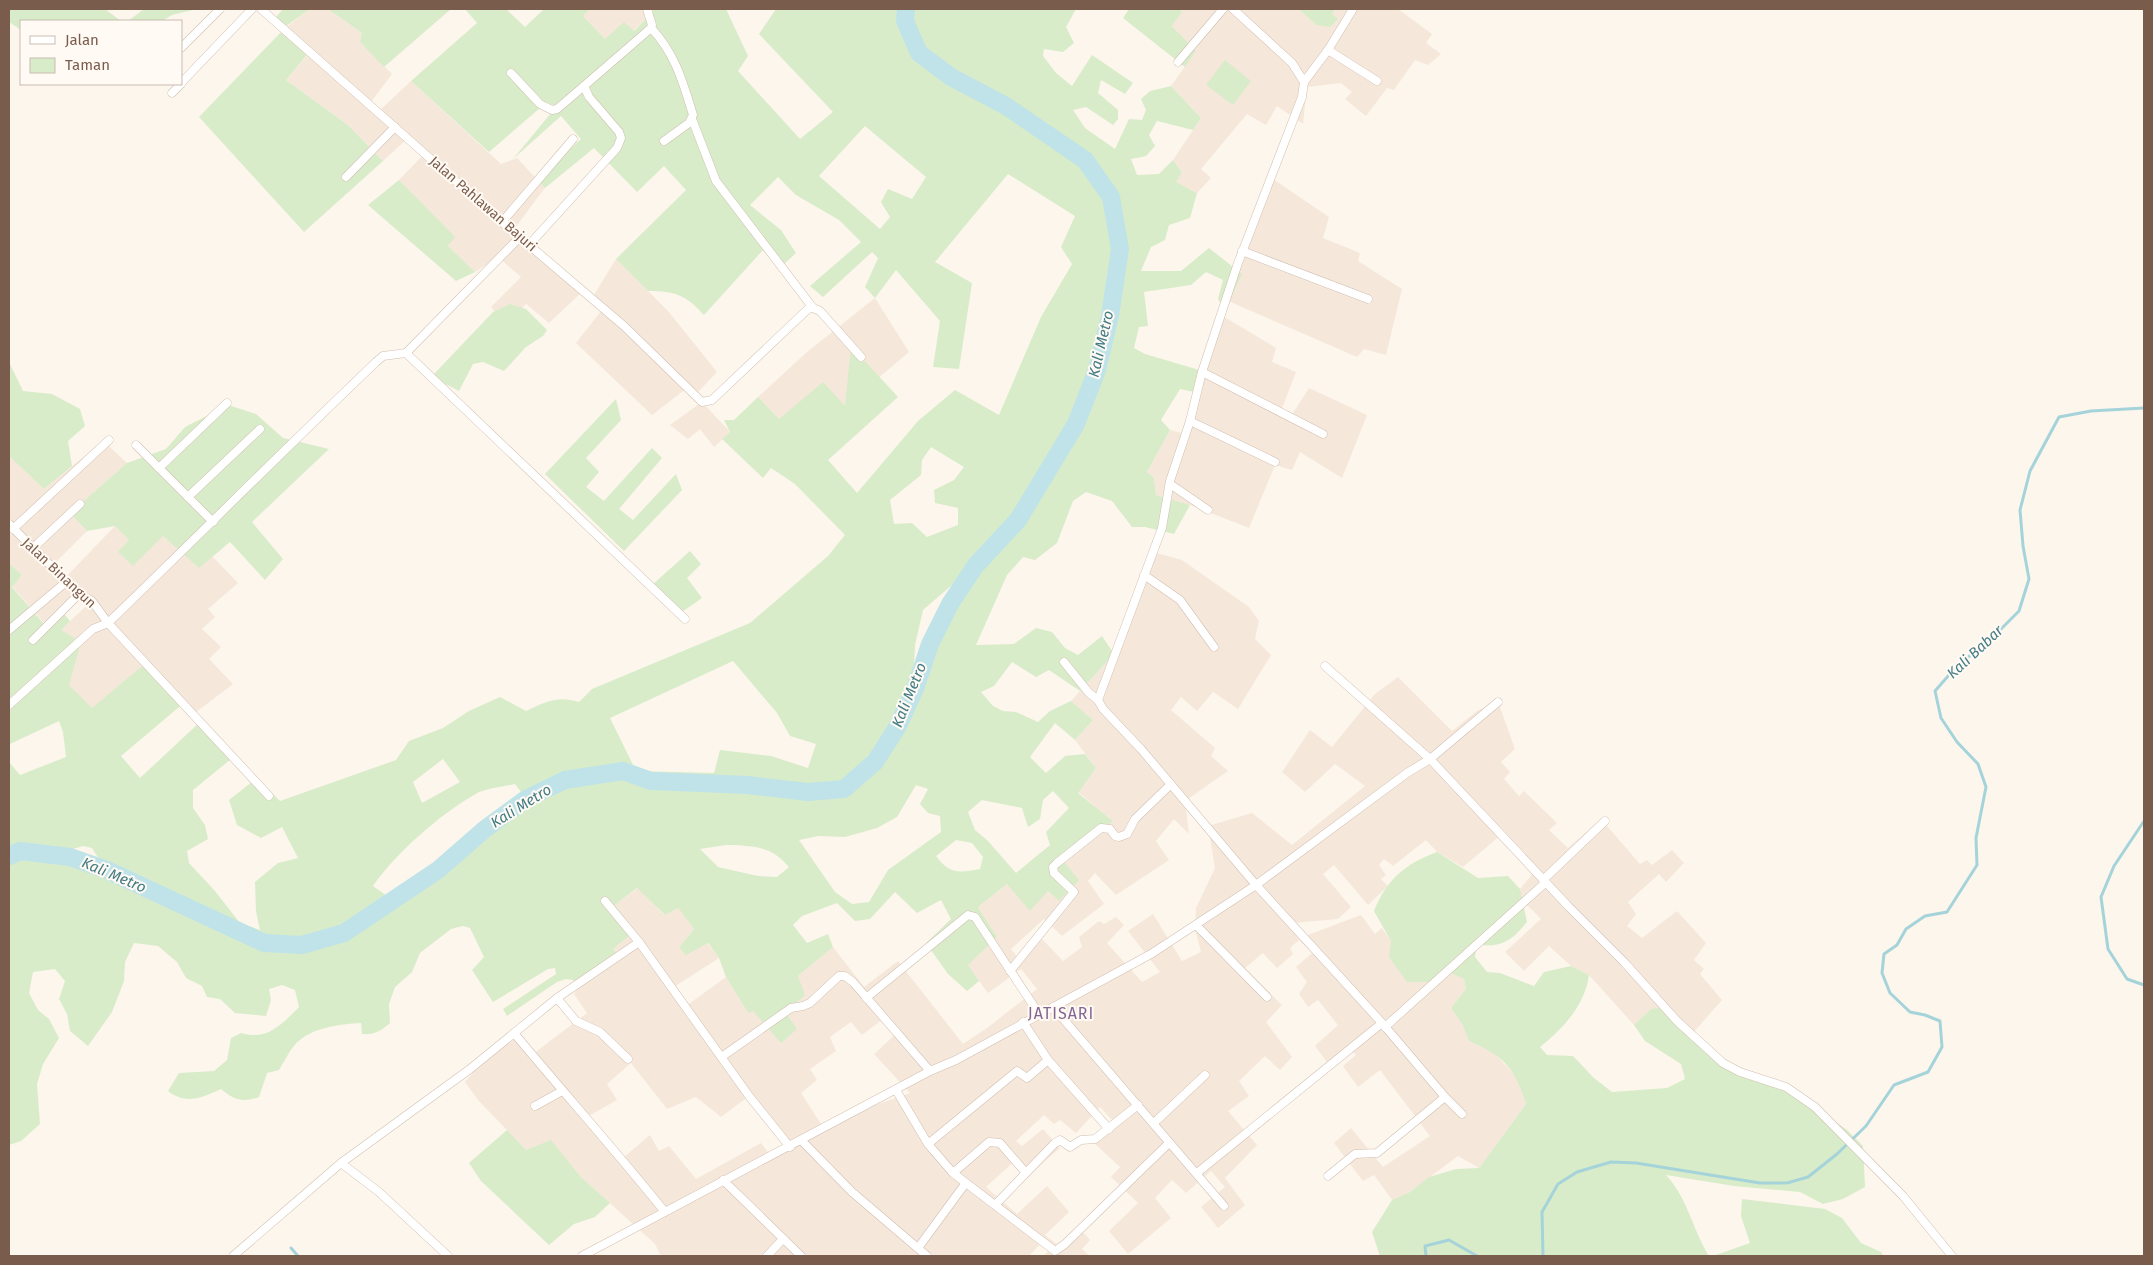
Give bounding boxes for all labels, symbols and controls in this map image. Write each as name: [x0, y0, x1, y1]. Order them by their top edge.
legend: [20, 20, 182, 85]
text: Jalan: [65, 31, 99, 49]
text: Taman: [65, 56, 110, 74]
street label: Jalan Pahlawan Bajuri: [426, 153, 540, 255]
water label: Kali Metro: [1085, 309, 1117, 379]
street label: Jalan Binangun: [18, 534, 100, 612]
water label: Kali Babar: [1943, 621, 2008, 682]
water label: Kali Metro: [888, 660, 930, 730]
water label: Kali Metro: [487, 780, 555, 832]
water label: Kali Metro: [79, 853, 149, 897]
district label: JATISARI: [1028, 1004, 1094, 1023]

